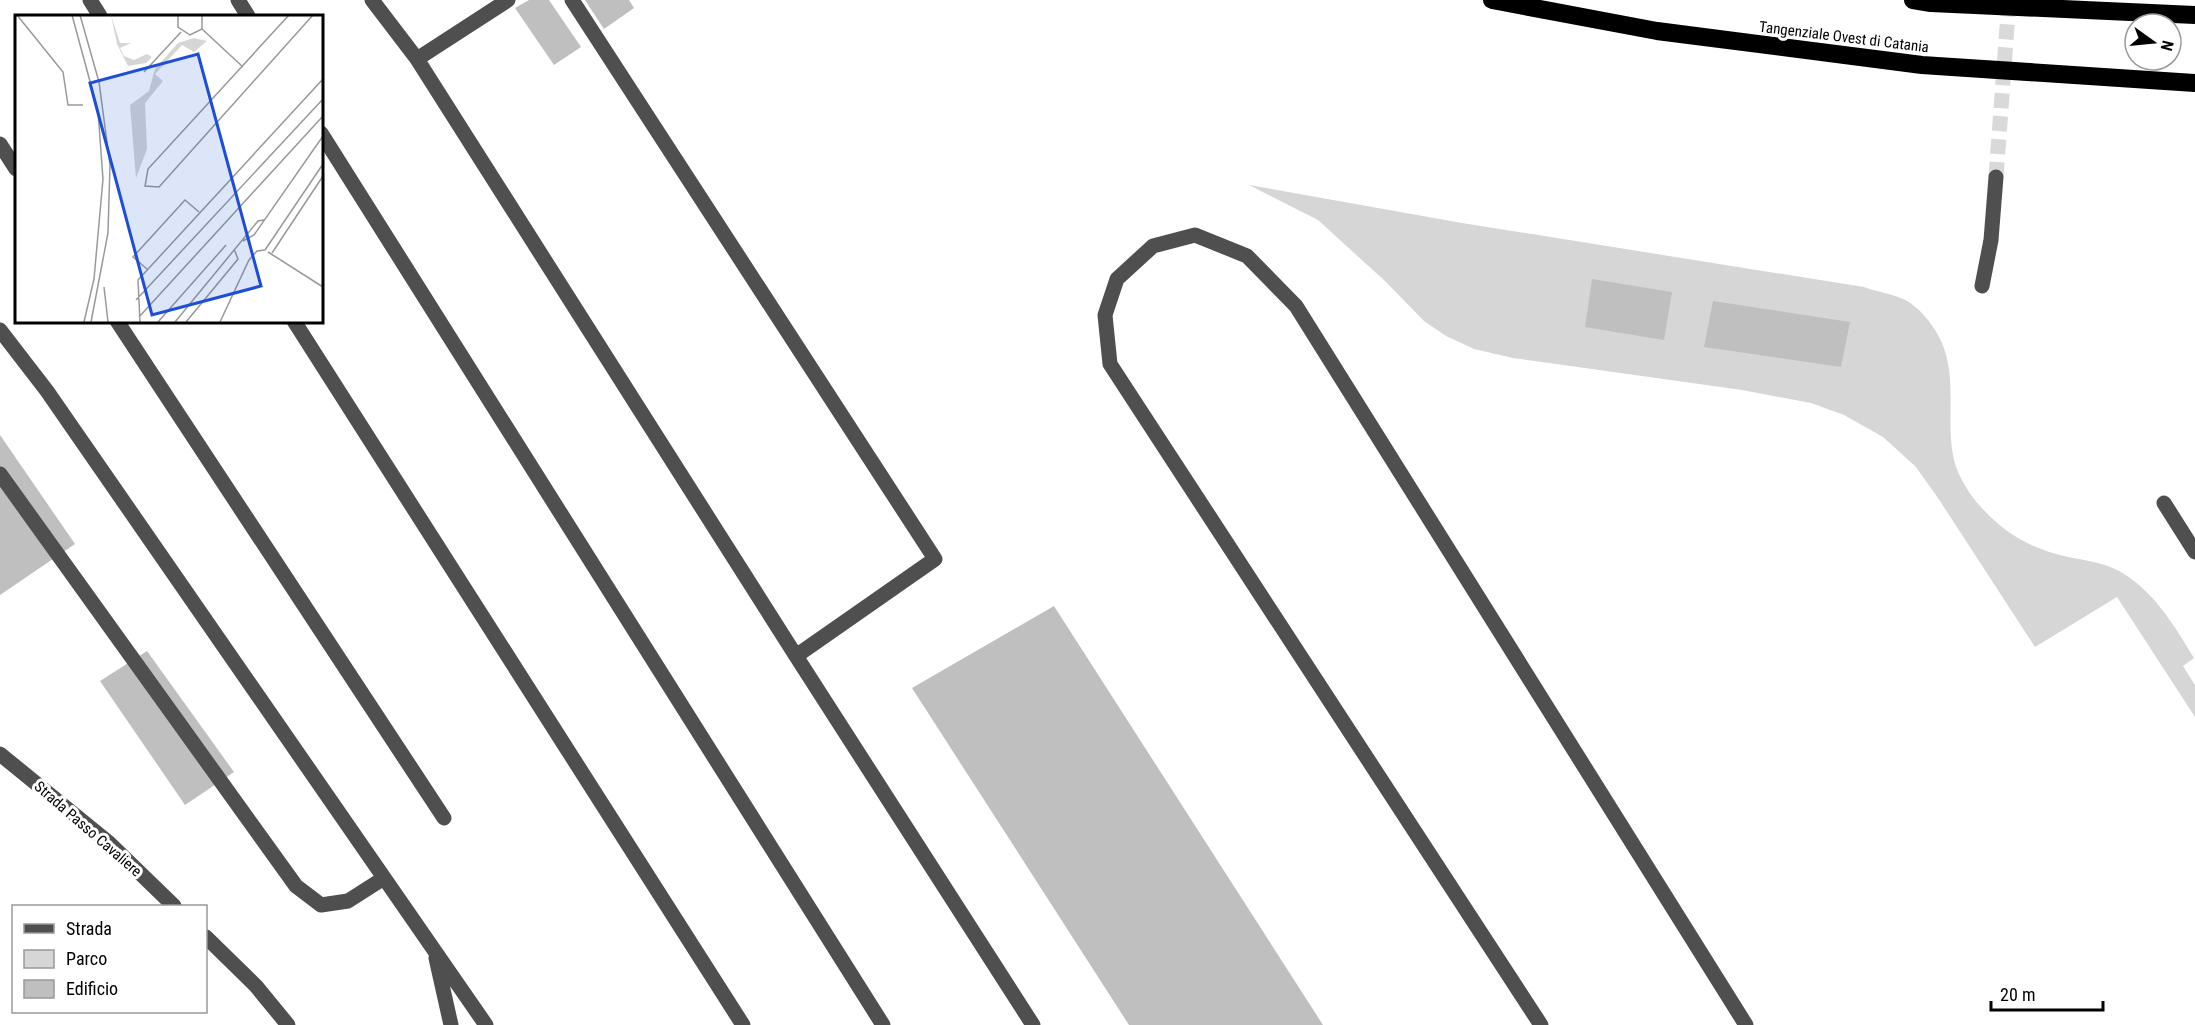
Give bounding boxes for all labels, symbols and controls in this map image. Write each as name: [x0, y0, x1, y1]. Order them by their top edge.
north arrow: [2123, 12, 2183, 72]
inset map: [15, 15, 322, 322]
street label: Tangenziale Ovest di Catania: [1758, 18, 1930, 56]
text: N: [2157, 39, 2177, 53]
street label: Strada Passo Cavaliere: [31, 778, 145, 880]
legend: [12, 905, 207, 1013]
text: Strada: [66, 918, 112, 939]
text: Parco: [66, 948, 107, 969]
scale bar: [1991, 974, 2104, 1012]
text: Edificio: [66, 978, 118, 999]
text: 20 m: [2000, 984, 2035, 1005]

